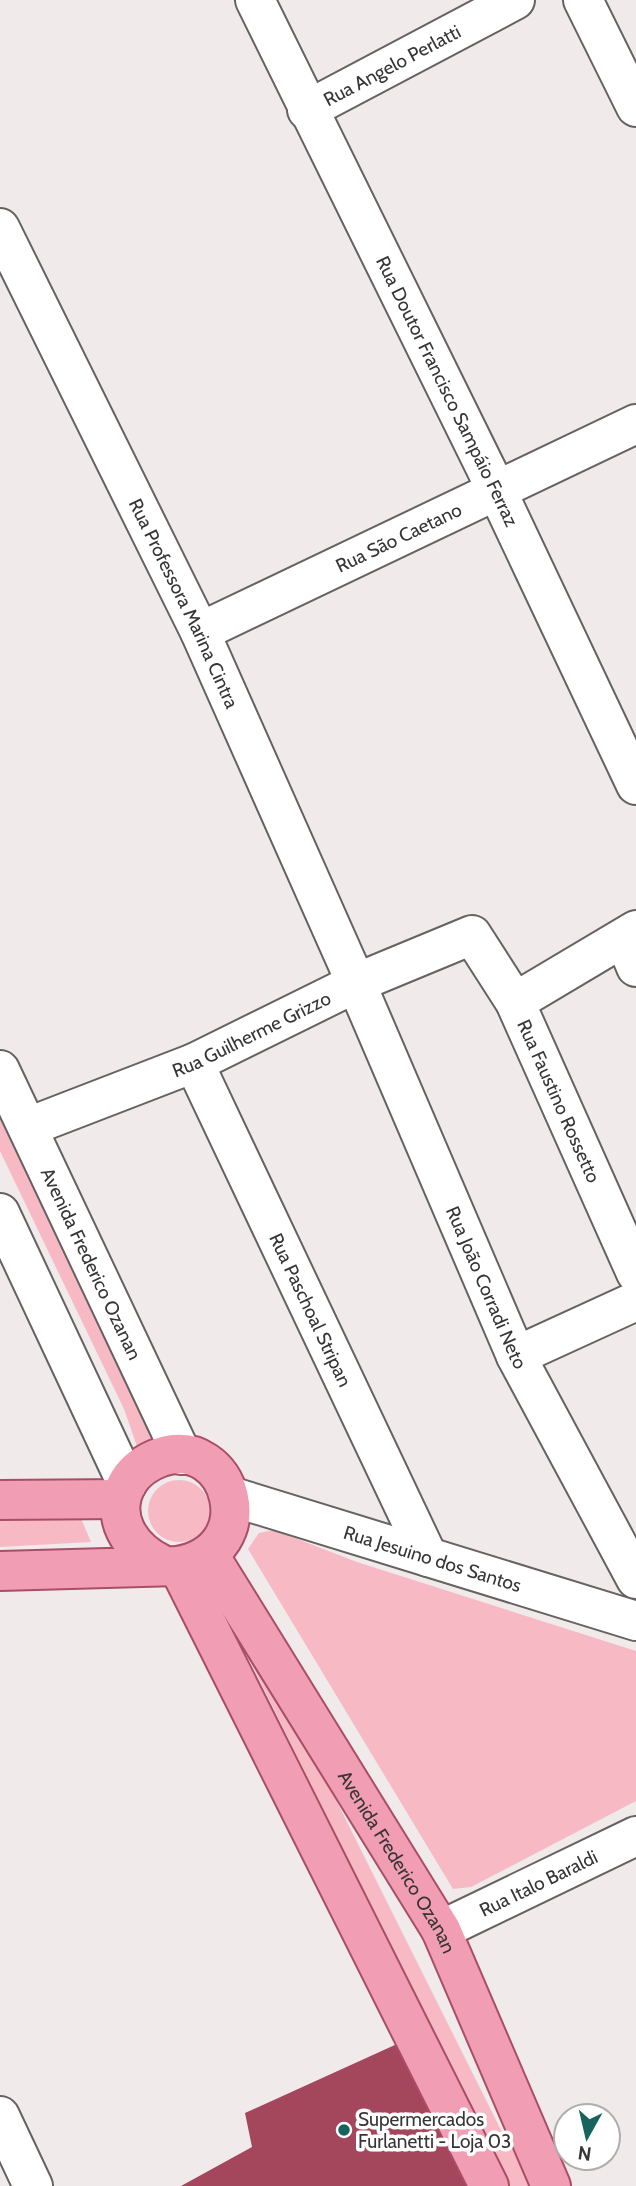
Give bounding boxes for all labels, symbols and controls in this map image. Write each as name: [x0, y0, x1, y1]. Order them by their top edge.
street label: Rua Angelo Perlatti: [319, 19, 464, 111]
street label: Rua Doutor Francisco Sampáio Ferraz: [371, 252, 524, 530]
street label: Rua Professora Marina Cintra: [124, 495, 244, 712]
street label: Rua São Caetano: [332, 497, 465, 577]
street label: Rua Guilherme Grizzo: [169, 986, 334, 1082]
street label: Rua Faustino Rossetto: [513, 1016, 606, 1186]
street label: Avenida Frederico Ozanan: [36, 1164, 147, 1363]
street label: Rua João Corradi Neto: [441, 1202, 532, 1373]
street label: Rua Paschoal Stripan: [265, 1229, 357, 1390]
street label: Rua Jesuino dos Santos: [341, 1520, 524, 1597]
street label: Avenida Frederico Ozanan: [333, 1766, 461, 1956]
street label: Rua Italo Baraldi: [475, 1845, 601, 1921]
north arrow: [552, 2102, 622, 2172]
place label: Supermercados Furlanetti - Loja 03: [358, 2108, 511, 2153]
marker: Supermercados Furlanetti - Loja 03: [336, 2122, 352, 2138]
text: N: [576, 2141, 593, 2166]

